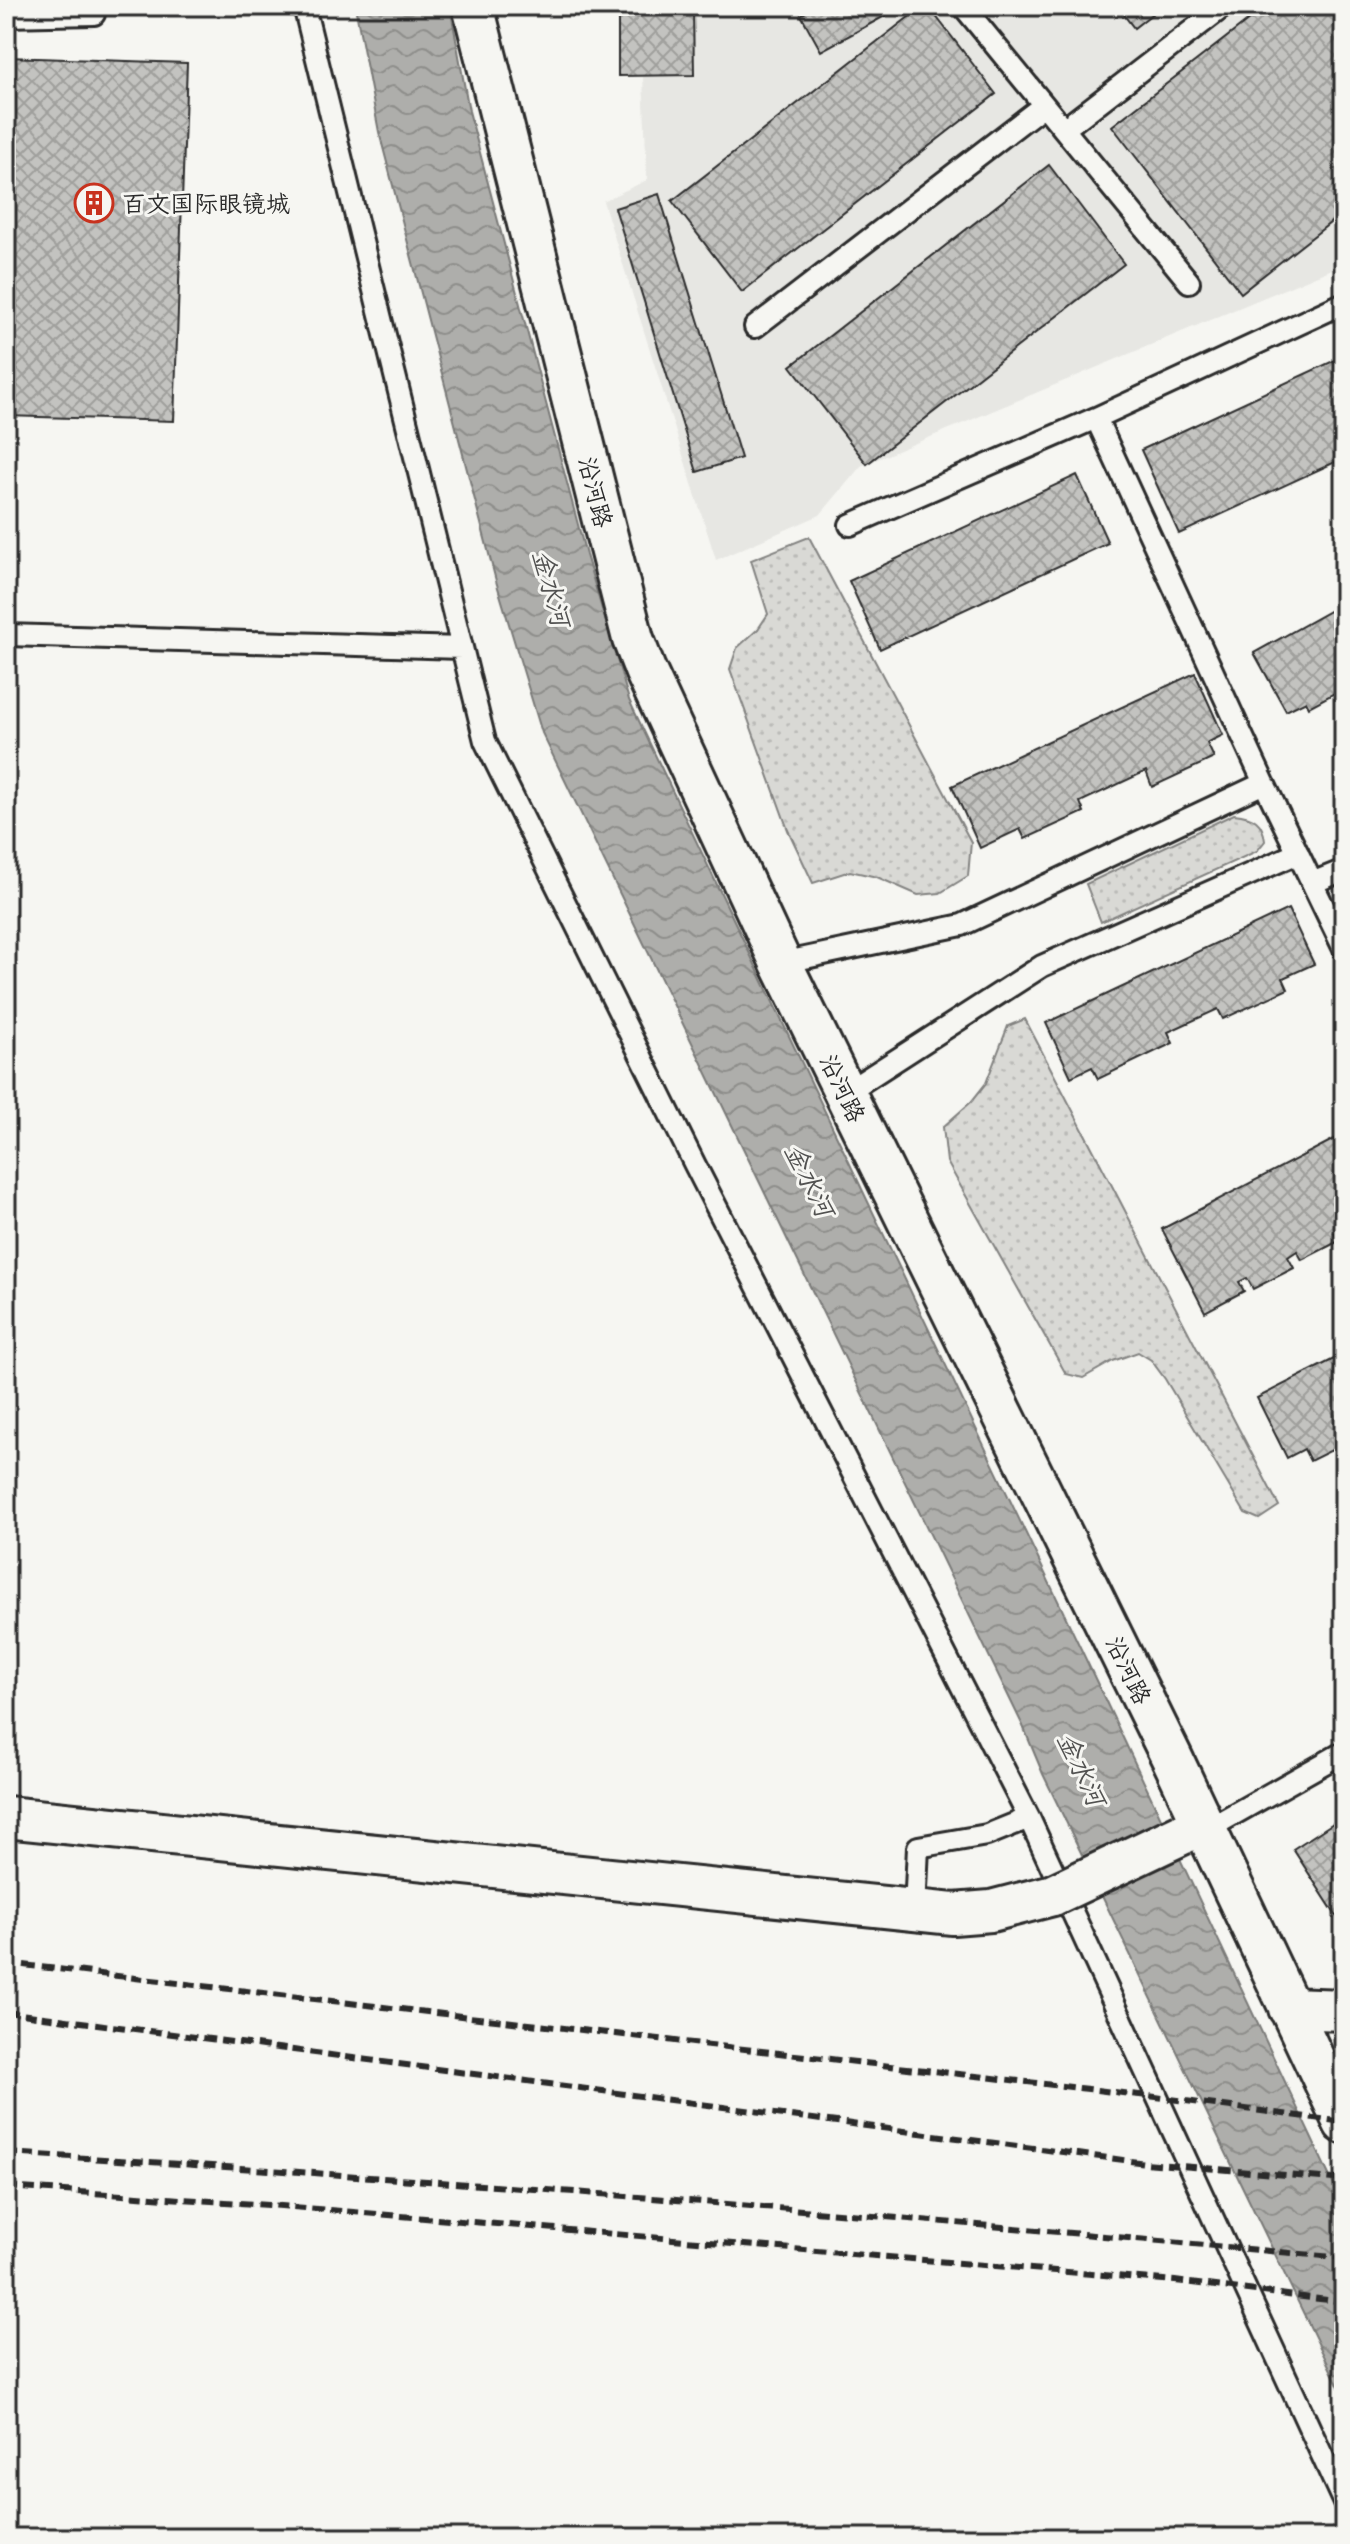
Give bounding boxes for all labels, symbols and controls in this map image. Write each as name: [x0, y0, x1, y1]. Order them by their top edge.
building icon: 百文国际眼镜城: [73, 182, 115, 224]
place label: 百文国际眼镜城: [122, 187, 290, 219]
street label: 沿河路: [572, 453, 620, 531]
water label: 金水河: [525, 546, 580, 634]
street label: 沿河路: [813, 1049, 873, 1127]
water label: 金水河: [777, 1137, 845, 1226]
street label: 沿河路: [1099, 1631, 1159, 1709]
water label: 金水河: [1050, 1726, 1116, 1815]

